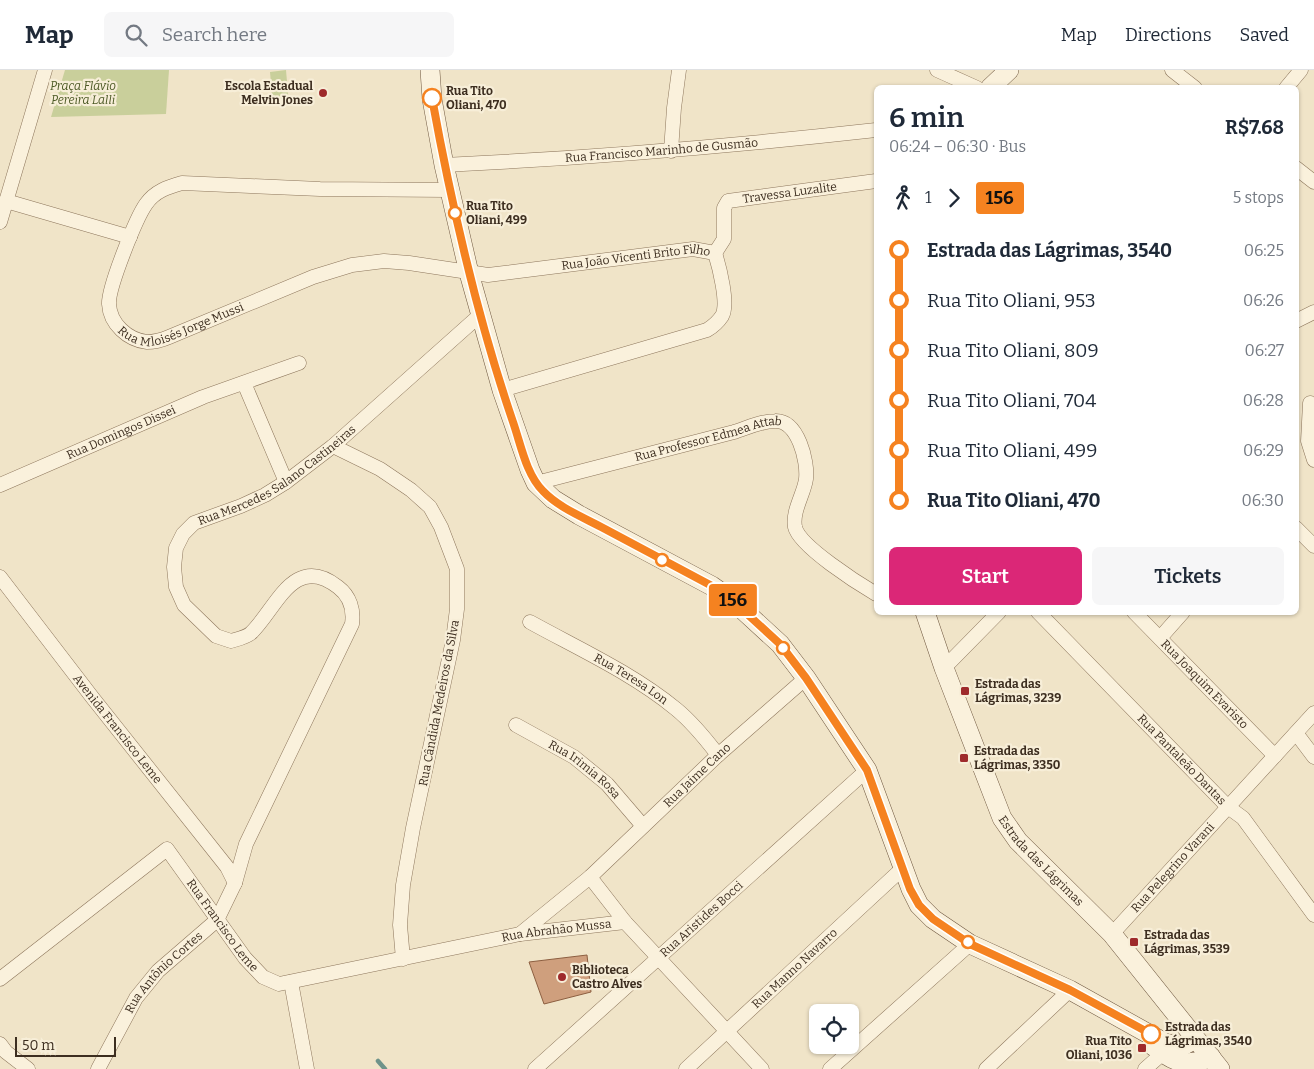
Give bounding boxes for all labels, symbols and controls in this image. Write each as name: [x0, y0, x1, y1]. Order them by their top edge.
search box: [104, 12, 454, 57]
text: Map: [25, 21, 74, 49]
icon: search: [122, 21, 150, 49]
text: Search here: [162, 23, 267, 46]
text: Map: [1061, 24, 1097, 46]
text: Directions: [1125, 24, 1212, 46]
text: Saved: [1240, 24, 1289, 46]
park label: Praça Flávio Pereira Lalli: [50, 79, 116, 107]
place label: Escola Estadual Melvin Jones: [225, 79, 313, 107]
place label: Rua Tito Oliani, 470: [446, 84, 507, 112]
marker: Escola Estadual Melvin Jones: [317, 87, 329, 99]
marker: Rua Tito Oliani, 470: [422, 88, 442, 108]
text: 6 min: [889, 101, 964, 134]
text: R$7.68: [1225, 116, 1284, 139]
street label: Rua Francisco Marinho de Gusmão: [565, 135, 759, 165]
text: 06:24 – 06:30 · Bus: [889, 137, 1026, 156]
street label: Travessa Luzalite: [742, 179, 838, 206]
icon: walk: [889, 184, 917, 212]
icon: forward: [940, 184, 968, 212]
text: 156: [986, 187, 1014, 209]
text: 1: [925, 188, 932, 207]
text: 5 stops: [1233, 188, 1284, 207]
place label: Rua Tito Oliani, 499: [466, 199, 527, 227]
marker: Rua Tito Oliani, 499: [448, 206, 462, 220]
text: Estrada das Lágrimas, 3540: [927, 239, 1172, 262]
text: 06:25: [1244, 241, 1284, 260]
street label: Rua João Vicenti Brito Filho: [561, 242, 712, 273]
text: Rua Tito Oliani, 953: [927, 289, 1096, 312]
text: 06:26: [1243, 291, 1284, 310]
street label: Rua Mloisés Jorge Mussi: [115, 300, 246, 350]
text: Rua Tito Oliani, 809: [927, 339, 1099, 362]
text: 06:27: [1244, 341, 1284, 360]
text: Rua Tito Oliani, 704: [927, 389, 1096, 412]
text: 06:28: [1243, 391, 1284, 410]
street label: Rua Domingos Dissei: [64, 403, 178, 462]
street label: Rua Professor Edmea Attab: [633, 414, 783, 464]
street label: Rua Mercedes Salano Castineiras: [196, 422, 359, 528]
text: Rua Tito Oliani, 499: [927, 439, 1097, 462]
text: 06:29: [1243, 441, 1284, 460]
text: Rua Tito Oliani, 470: [927, 489, 1101, 512]
text: 06:30: [1242, 491, 1284, 510]
button: Start: [889, 547, 1082, 605]
button: Tickets: [1092, 547, 1284, 605]
unlabelled marker: [655, 553, 669, 567]
line badge: 156: [704, 584, 762, 616]
text: 156: [719, 589, 747, 611]
street label: Rua Cândida Medeiros da Silva: [416, 618, 462, 787]
street label: Rua Joaquim Evaristo: [1158, 637, 1251, 731]
unlabelled marker: [776, 641, 790, 655]
street label: Rua Teresa Lon: [592, 651, 671, 707]
street label: Avenida Francisco Leme: [70, 671, 165, 786]
place label: Estrada das Lágrimas, 3239: [975, 677, 1061, 705]
marker: Estrada das Lágrimas, 3239: [959, 685, 971, 697]
street label: Rua Pantaleão Dantas: [1135, 711, 1229, 808]
street label: Rua Irimia Rosa: [546, 737, 624, 802]
street label: Rua Jaime Cano: [661, 740, 734, 810]
place label: Estrada das Lágrimas, 3350: [974, 744, 1061, 772]
marker: Estrada das Lágrimas, 3350: [958, 752, 970, 764]
street label: Estrada das Lágrimas: [996, 813, 1087, 909]
street label: Rua Pelegrino Varani: [1128, 820, 1217, 915]
street label: Rua Francisco Leme: [184, 876, 261, 974]
street label: Rua Aristides Bocci: [657, 878, 746, 960]
street label: Rua Abrahão Mussa: [500, 917, 612, 945]
street label: Rua Manno Navarro: [749, 925, 840, 1011]
place label: Estrada das Lágrimas, 3539: [1144, 928, 1230, 956]
street label: Rua Antônio Cortes: [122, 929, 206, 1016]
unlabelled marker: [961, 935, 975, 949]
marker: Estrada das Lágrimas, 3539: [1128, 936, 1140, 948]
place label: Biblioteca Castro Alves: [572, 963, 642, 991]
marker: Biblioteca Castro Alves: [556, 971, 568, 983]
map controls: [809, 1004, 859, 1054]
button: locate: [809, 1004, 859, 1054]
place label: Estrada das Lágrimas, 3540: [1165, 1020, 1252, 1048]
marker: Estrada das Lágrimas, 3540: [1141, 1024, 1161, 1044]
scale bar: [15, 1034, 116, 1057]
place label: Rua Tito Oliani, 1036: [1066, 1034, 1132, 1062]
text: 50 m: [22, 1037, 55, 1054]
marker: Rua Tito Oliani, 1036: [1136, 1042, 1148, 1054]

